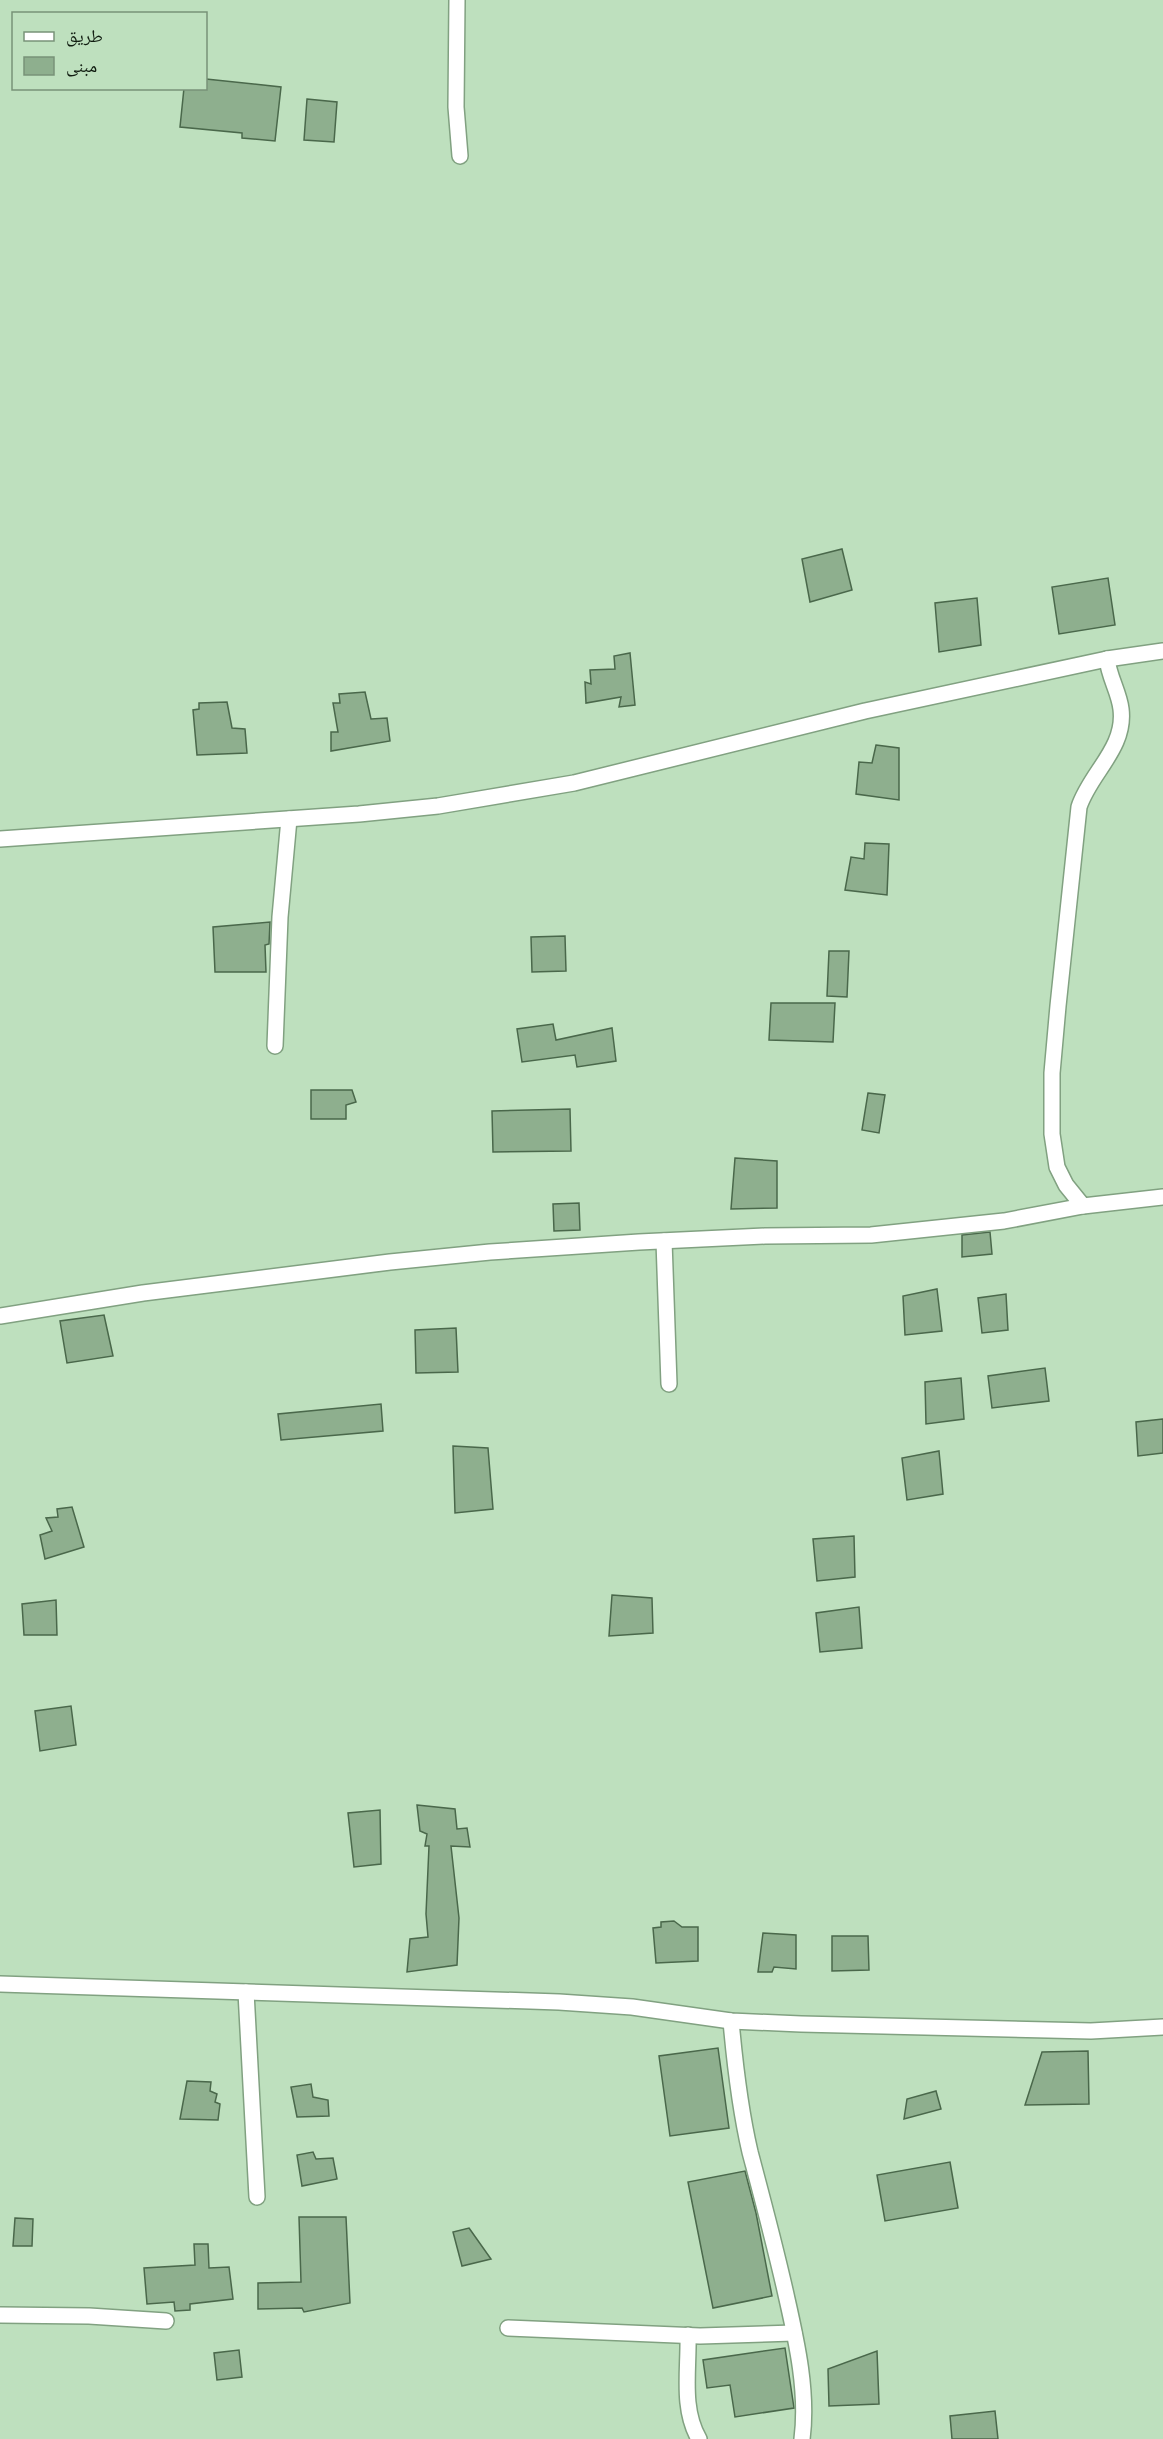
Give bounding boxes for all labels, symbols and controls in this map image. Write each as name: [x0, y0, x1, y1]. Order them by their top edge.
legend: [12, 12, 207, 90]
text: طريق: [66, 24, 103, 48]
text: مبنى: [66, 54, 97, 78]

